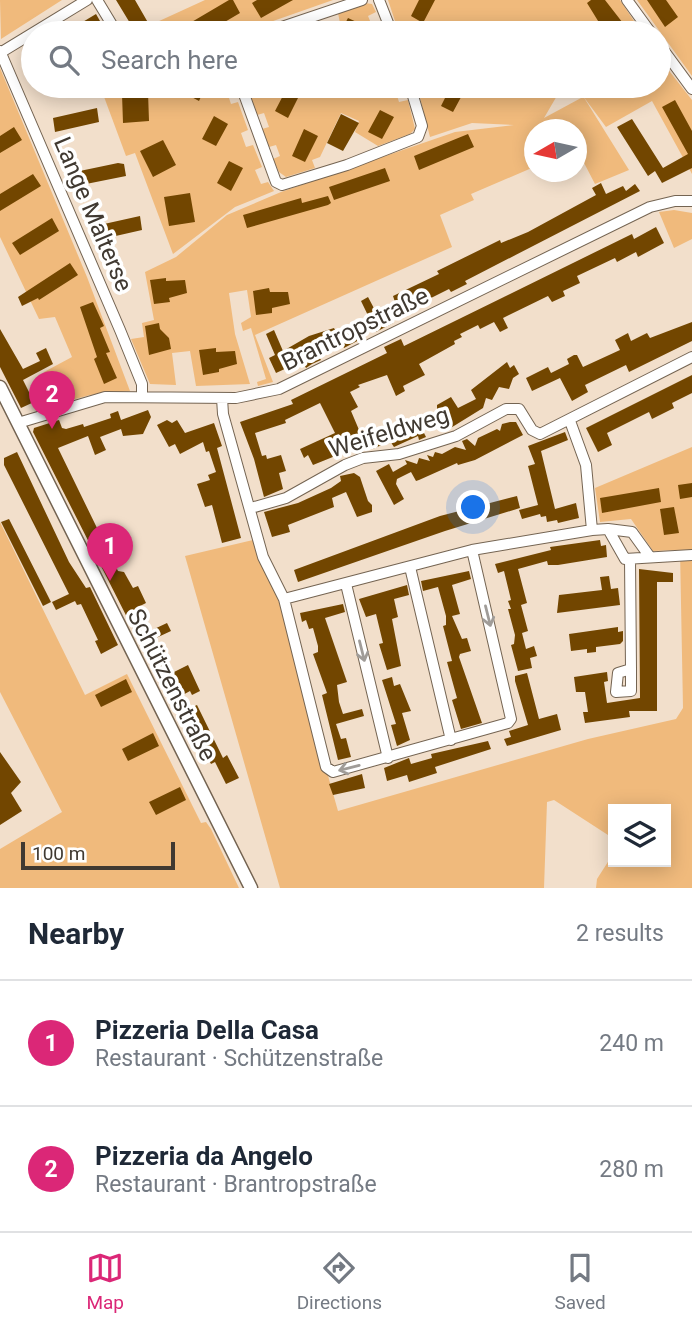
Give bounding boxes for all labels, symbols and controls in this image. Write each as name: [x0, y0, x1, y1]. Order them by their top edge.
search box: [21, 21, 671, 98]
icon: search: [45, 41, 83, 79]
text: Search here: [101, 45, 238, 75]
north arrow: [524, 119, 587, 182]
street label: Lange Malterse: [48, 133, 138, 295]
street label: Brantropstraße: [277, 281, 433, 377]
pin: 2: [29, 371, 75, 429]
street label: Weifeldweg: [326, 401, 452, 463]
your location: [456, 490, 490, 524]
pin: 1: [87, 523, 133, 581]
street label: Schützenstraße: [122, 604, 222, 766]
one-way arrow: [483, 605, 496, 627]
one-way arrow: [356, 639, 369, 662]
one-way arrow: [338, 762, 361, 775]
map controls: [608, 804, 671, 867]
button: layers: [608, 804, 671, 867]
scale bar: [21, 839, 175, 871]
text: 100 m: [32, 842, 85, 865]
text: Nearby: [28, 916, 124, 951]
text: 2 results: [576, 920, 664, 947]
text: Pizzeria Della Casa: [95, 1015, 319, 1045]
text: 1: [44, 1030, 58, 1057]
text: 240 m: [599, 1030, 664, 1057]
text: Restaurant · Schützenstraße: [95, 1045, 383, 1072]
text: Pizzeria da Angelo: [95, 1141, 313, 1171]
text: 2: [44, 1156, 58, 1183]
text: 280 m: [599, 1156, 664, 1183]
text: Restaurant · Brantropstraße: [95, 1171, 377, 1198]
tab: Map: [86, 1249, 124, 1314]
tab: Directions: [297, 1249, 382, 1314]
tab: Saved: [554, 1249, 606, 1314]

